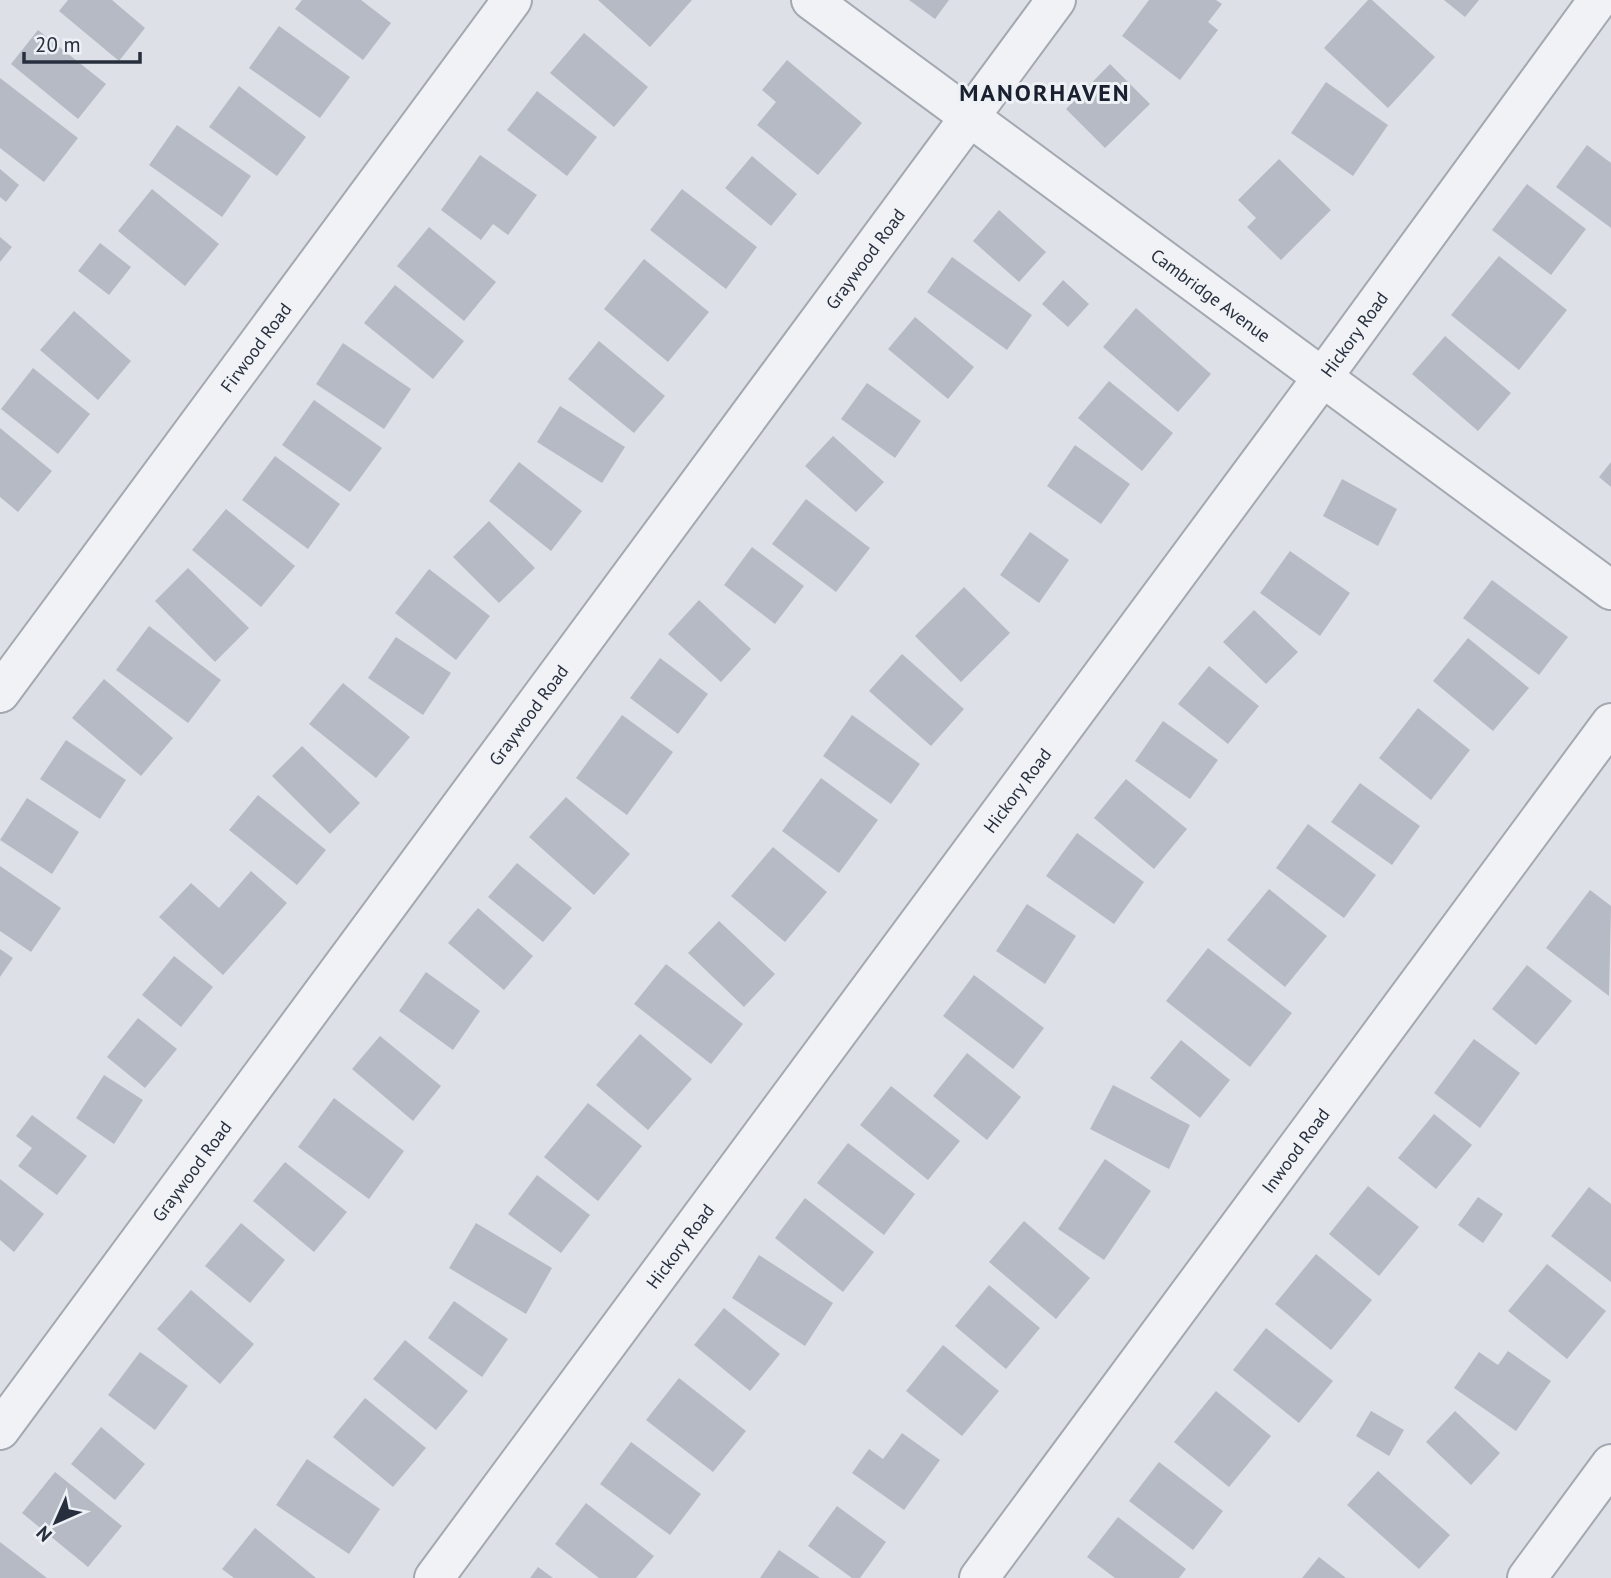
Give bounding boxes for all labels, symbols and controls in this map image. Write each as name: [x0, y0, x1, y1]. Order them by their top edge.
scale bar: [24, 21, 140, 65]
text: 20 m: [35, 31, 81, 58]
district label: MANORHAVEN: [959, 77, 1131, 108]
street label: Graywood Road: [820, 204, 910, 314]
street label: Cambridge Avenue: [1147, 243, 1275, 347]
street label: Hickory Road: [1315, 287, 1393, 381]
street label: Firwood Road: [215, 298, 296, 396]
street label: Graywood Road: [483, 660, 573, 770]
street label: Hickory Road: [978, 743, 1056, 837]
street label: Inwood Road: [1256, 1103, 1334, 1197]
street label: Graywood Road: [147, 1116, 236, 1226]
street label: Hickory Road: [641, 1199, 719, 1293]
north arrow: [21, 1487, 91, 1557]
text: N: [31, 1521, 57, 1547]

